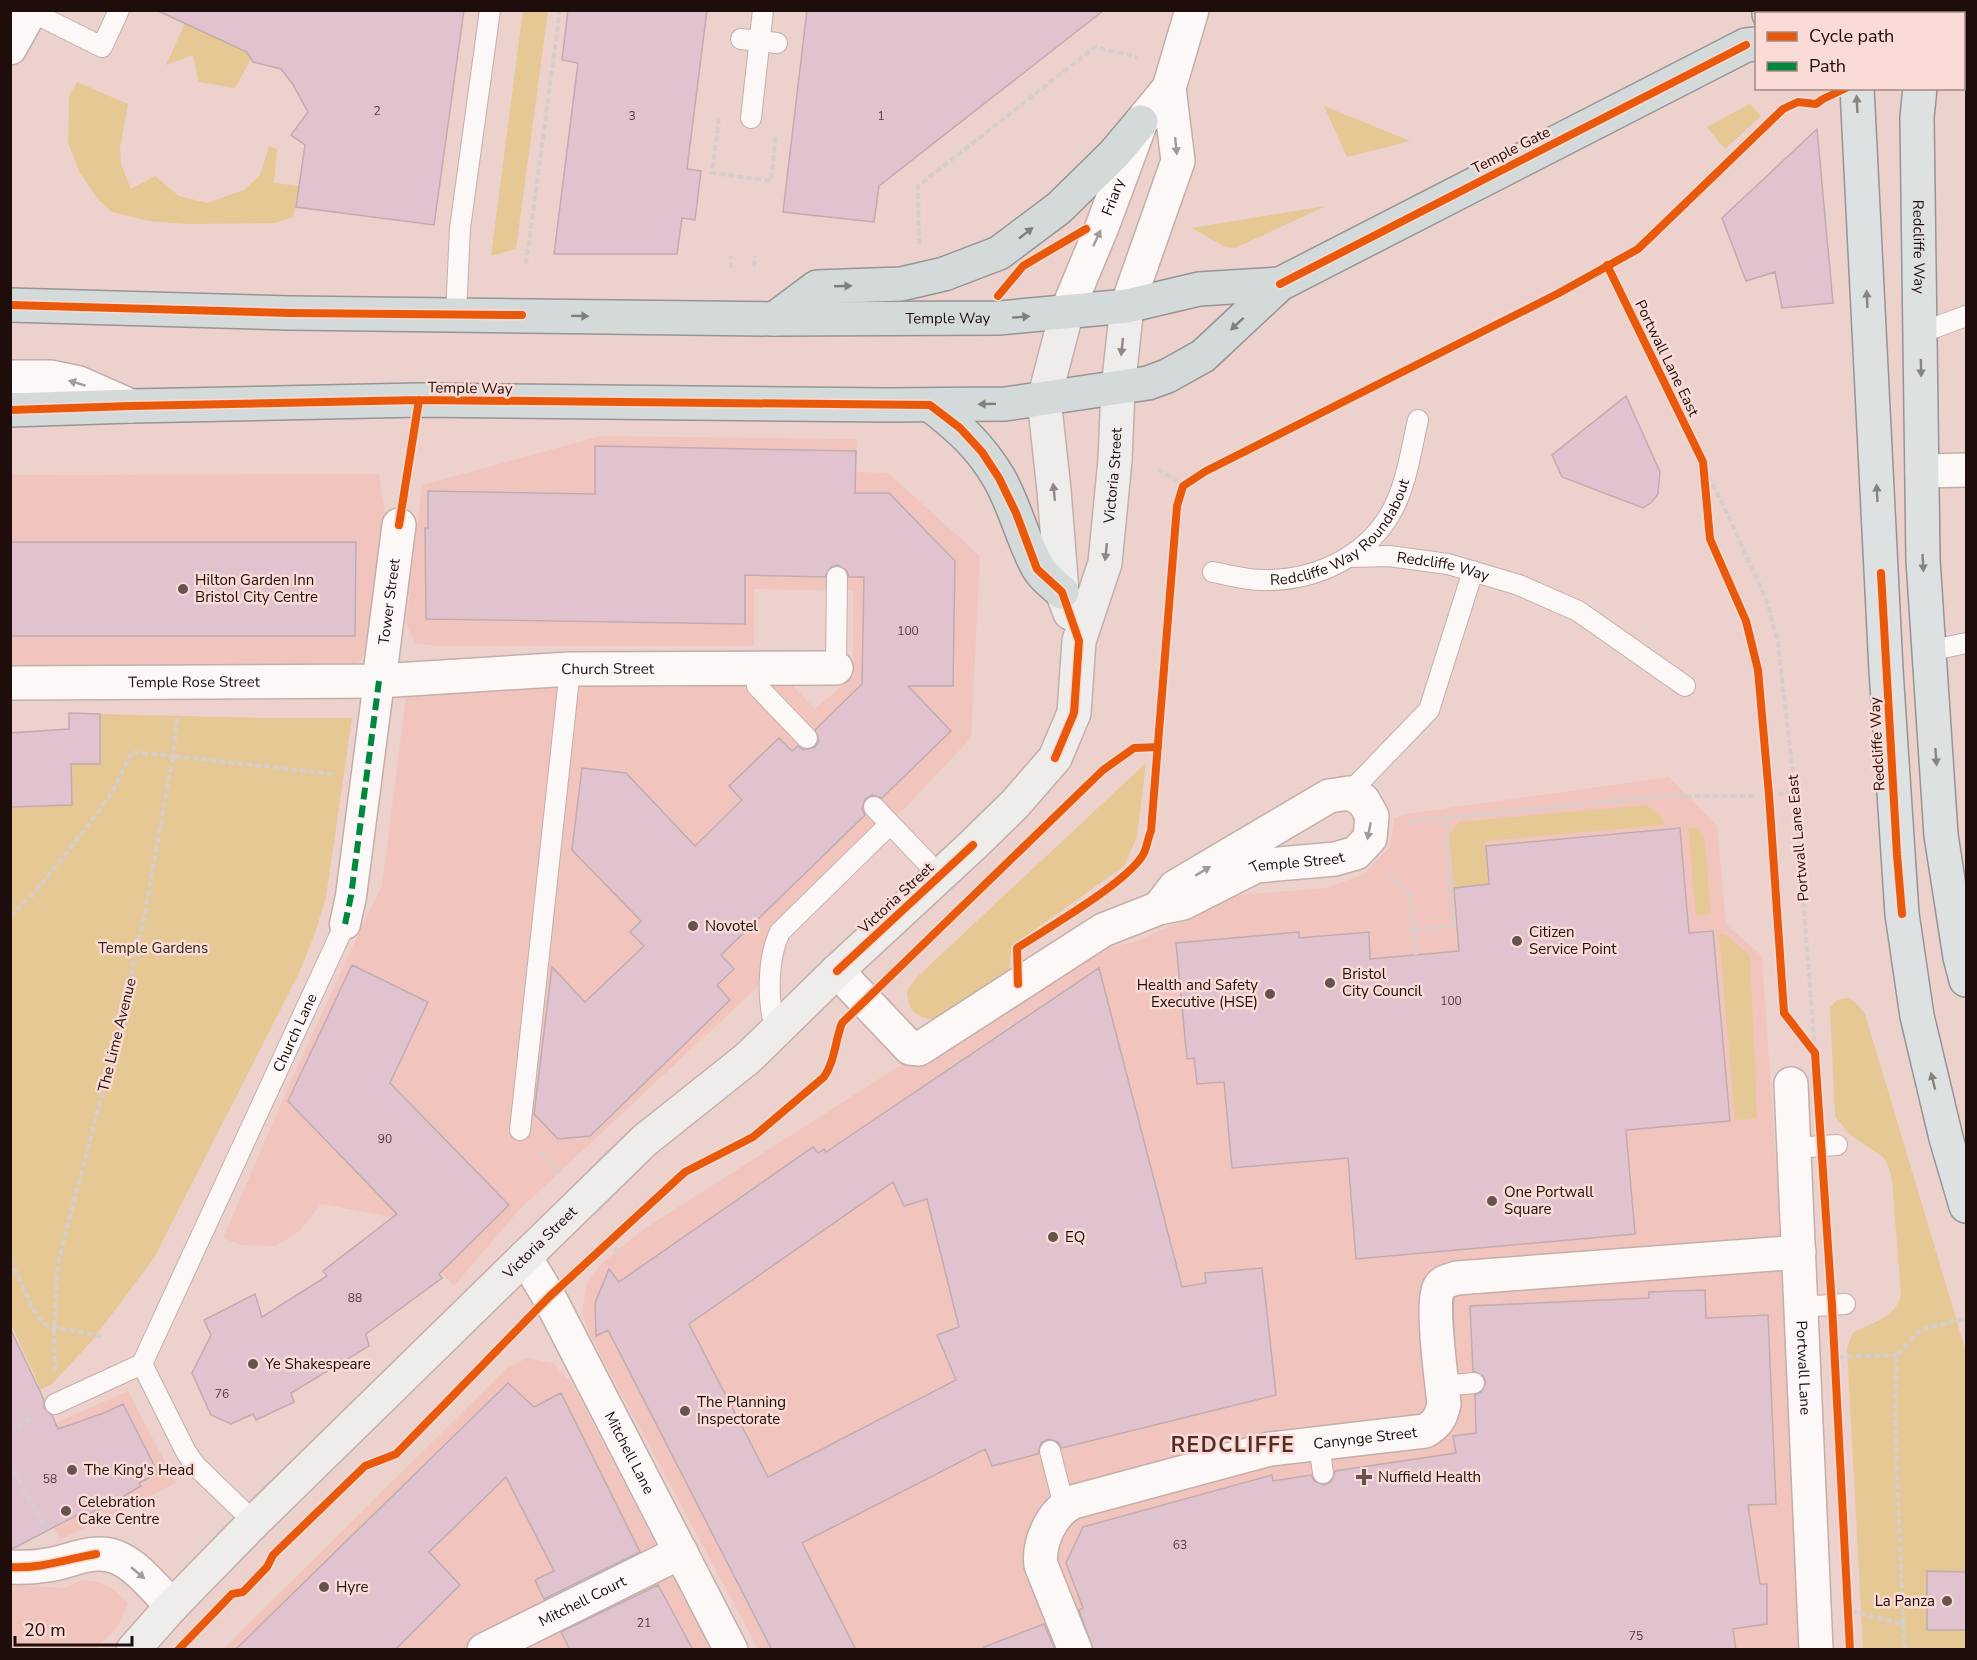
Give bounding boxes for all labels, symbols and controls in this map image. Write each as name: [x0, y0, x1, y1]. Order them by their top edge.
legend: [1755, 12, 1965, 90]
text: Cycle path: [1809, 24, 1894, 48]
text: Path: [1809, 54, 1846, 78]
one-way arrow: [1853, 94, 1862, 113]
house number: 2: [373, 103, 381, 119]
house number: 3: [628, 108, 636, 124]
house number: 1: [877, 108, 885, 124]
street label: Temple Gate: [1468, 122, 1554, 178]
one-way arrow: [1171, 137, 1181, 156]
street label: Friary: [1097, 175, 1129, 219]
street label: Redcliffe Way: [1908, 200, 1929, 294]
one-way arrow: [1018, 227, 1034, 240]
one-way arrow: [1092, 228, 1102, 246]
one-way arrow: [833, 281, 852, 291]
one-way arrow: [1863, 289, 1872, 308]
street label: Portwall Lane East: [1630, 296, 1704, 420]
street label: Temple Way: [905, 308, 991, 328]
one-way arrow: [571, 311, 590, 321]
one-way arrow: [1012, 312, 1031, 321]
one-way arrow: [1230, 317, 1245, 331]
one-way arrow: [1118, 338, 1127, 357]
one-way arrow: [1916, 358, 1926, 377]
street label: Temple Way: [427, 377, 513, 399]
one-way arrow: [68, 378, 86, 387]
one-way arrow: [978, 400, 997, 409]
street label: Victoria Street: [1099, 427, 1126, 525]
street label: Redcliffe Way Roundabout: [1269, 476, 1414, 590]
one-way arrow: [1049, 483, 1059, 502]
one-way arrow: [1873, 484, 1882, 503]
one-way arrow: [1101, 542, 1111, 561]
street label: Redcliffe Way: [1395, 547, 1492, 586]
one-way arrow: [1919, 553, 1928, 572]
street label: Tower Street: [374, 557, 405, 646]
place label: Hilton Garden Inn Bristol City Centre: [195, 570, 318, 607]
marker: Hilton Garden Inn Bristol City Centre: [176, 582, 190, 596]
house number: 100: [897, 623, 919, 639]
street label: Church Street: [561, 659, 655, 680]
street label: Temple Rose Street: [128, 672, 261, 692]
street label: Redcliffe Way: [1865, 696, 1889, 791]
one-way arrow: [1932, 748, 1941, 767]
street label: Portwall Lane East: [1782, 773, 1814, 902]
one-way arrow: [1364, 822, 1373, 841]
street label: Temple Street: [1246, 847, 1347, 878]
street label: Victoria Street: [853, 857, 938, 939]
one-way arrow: [1194, 866, 1211, 876]
place label: Novotel: [705, 916, 758, 936]
marker: Novotel: [686, 919, 700, 933]
place label: Citizen Service Point: [1529, 922, 1617, 959]
marker: Citizen Service Point: [1510, 934, 1524, 948]
park label: Temple Gardens: [98, 938, 208, 958]
place label: Bristol City Council: [1342, 964, 1423, 1001]
place label: Health and Safety Executive (HSE): [1137, 975, 1258, 1012]
street label: The Lime Avenue: [93, 976, 141, 1094]
marker: Bristol City Council: [1323, 976, 1337, 990]
marker: Health and Safety Executive (HSE): [1263, 987, 1277, 1001]
street label: Church Lane: [268, 990, 322, 1075]
house number: 100: [1440, 993, 1462, 1009]
one-way arrow: [1927, 1072, 1937, 1091]
house number: 90: [378, 1131, 392, 1147]
place label: One Portwall Square: [1504, 1182, 1594, 1219]
marker: One Portwall Square: [1485, 1194, 1499, 1208]
street label: Victoria Street: [498, 1201, 582, 1284]
place label: EQ: [1065, 1227, 1085, 1247]
marker: EQ: [1046, 1230, 1060, 1244]
house number: 88: [348, 1290, 362, 1306]
street label: Portwall Lane: [1791, 1320, 1816, 1415]
place label: Ye Shakespeare: [264, 1354, 371, 1374]
marker: Ye Shakespeare: [246, 1357, 260, 1371]
house number: 76: [215, 1386, 229, 1402]
place label: The Planning Inspectorate: [697, 1392, 786, 1429]
marker: The Planning Inspectorate: [678, 1404, 692, 1418]
street label: Mitchell Lane: [600, 1408, 659, 1498]
street label: Canynge Street: [1312, 1422, 1419, 1454]
district label: REDCLIFFE: [1171, 1431, 1295, 1459]
place label: The King's Head: [84, 1460, 194, 1480]
marker: The King's Head: [65, 1463, 79, 1477]
place label: Nuffield Health: [1378, 1467, 1481, 1487]
marker: Nuffield Health: [1355, 1468, 1373, 1486]
house number: 58: [43, 1471, 57, 1487]
place label: Celebration Cake Centre: [78, 1492, 160, 1529]
marker: Celebration Cake Centre: [59, 1504, 73, 1518]
house number: 63: [1173, 1537, 1187, 1553]
one-way arrow: [130, 1566, 145, 1579]
street label: Mitchell Court: [535, 1571, 630, 1631]
place label: Hyre: [336, 1577, 368, 1597]
marker: Hyre: [317, 1580, 331, 1594]
place label: La Panza: [1875, 1591, 1935, 1611]
marker: La Panza: [1940, 1594, 1954, 1608]
scale bar: [15, 1609, 132, 1647]
house number: 21: [637, 1615, 651, 1631]
text: 20 m: [24, 1618, 66, 1642]
house number: 75: [1629, 1628, 1643, 1644]

